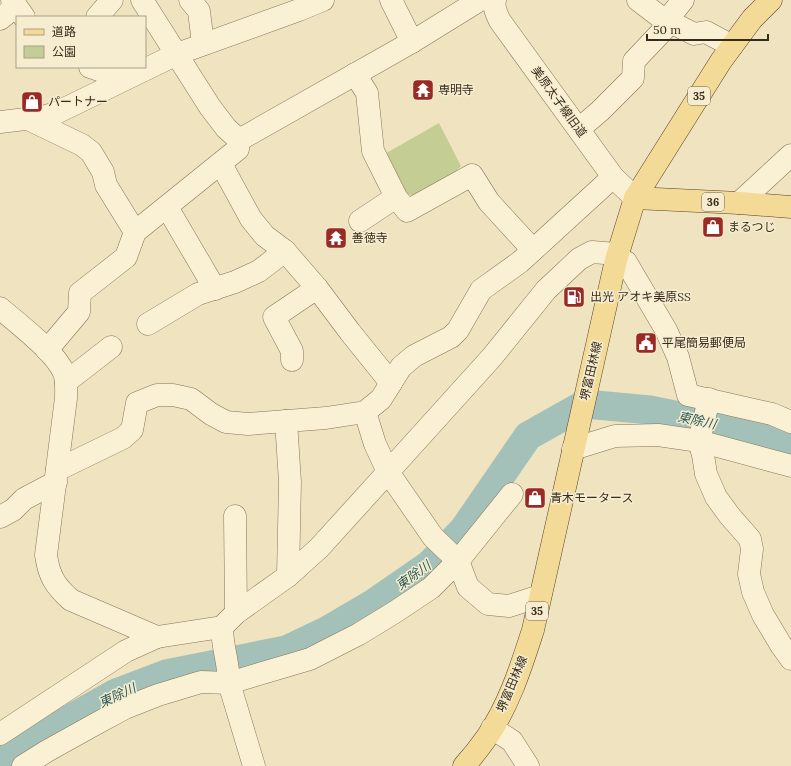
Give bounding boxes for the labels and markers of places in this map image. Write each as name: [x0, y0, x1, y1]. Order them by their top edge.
temple icon: 専明寺: [410, 77, 436, 103]
place label: 専明寺: [438, 82, 474, 97]
shop icon: パートナー: [19, 89, 45, 115]
place label: パートナー: [48, 94, 108, 109]
shop icon: まるつじ: [700, 214, 726, 240]
place label: まるつじ: [728, 219, 776, 234]
temple icon: 善徳寺: [323, 225, 349, 251]
place label: 善徳寺: [352, 230, 388, 245]
fuel station icon: 出光 アオキ美原SS: [561, 284, 587, 310]
place label: 出光 アオキ美原SS: [590, 289, 691, 304]
public building icon: 平尾簡易郵便局: [633, 330, 659, 356]
place label: 平尾簡易郵便局: [662, 335, 746, 350]
shop icon: 青木モータース: [522, 485, 548, 511]
place label: 青木モータース: [550, 490, 633, 505]

